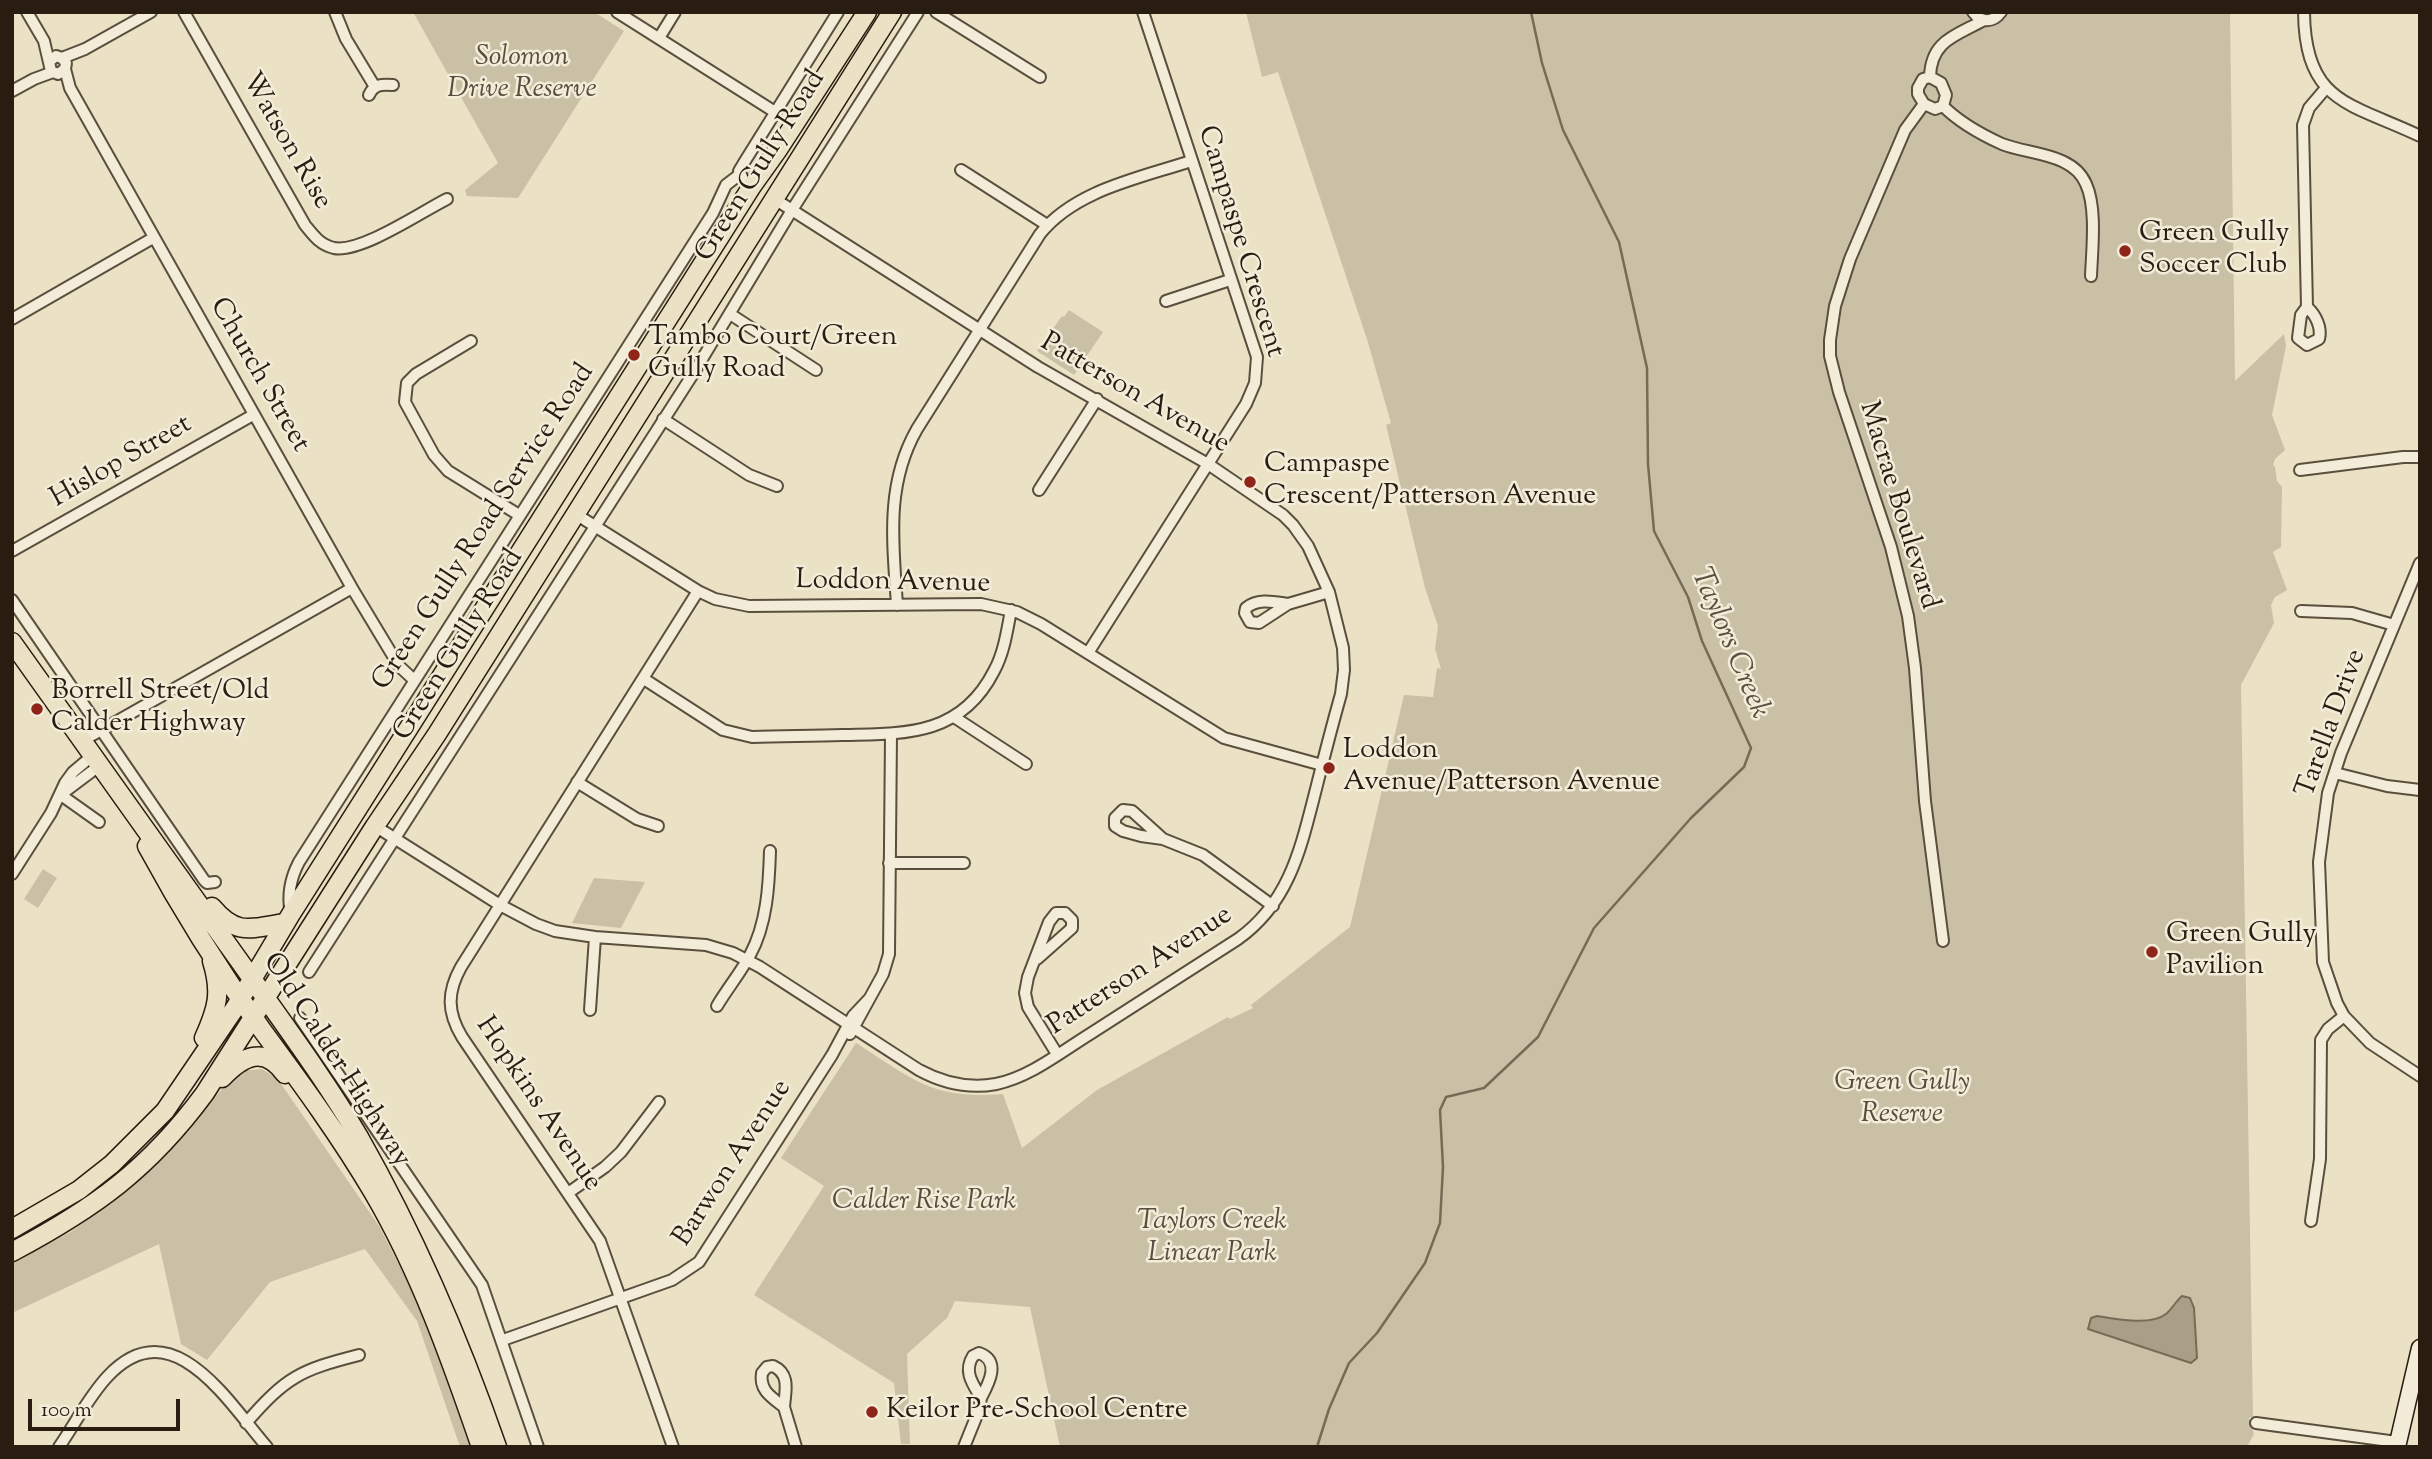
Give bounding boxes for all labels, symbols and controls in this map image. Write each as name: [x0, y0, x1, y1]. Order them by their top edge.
park label: Solomon Drive Reserve: [447, 42, 597, 108]
street label: Green Gully Road: [690, 65, 834, 269]
street label: Watson Rise: [232, 68, 338, 216]
street label: Campaspe Crescent: [1188, 122, 1290, 362]
place label: Green Gully Soccer Club: [2139, 218, 2289, 284]
marker: Green Gully Soccer Club: [2117, 243, 2133, 259]
street label: Church Street: [200, 293, 316, 459]
place label: Tambo Court/Green Gully Road: [648, 322, 897, 388]
street label: Patterson Avenue: [1033, 327, 1235, 463]
marker: Tambo Court/Green Gully Road: [626, 347, 642, 363]
street label: Green Gully Road Service Road: [367, 358, 603, 698]
street label: Macrae Boulevard: [1849, 398, 1945, 614]
street label: Hislop Street: [45, 409, 199, 517]
place label: Campaspe Crescent/Patterson Avenue: [1264, 449, 1596, 515]
marker: Campaspe Crescent/Patterson Avenue: [1242, 474, 1258, 490]
street label: Green Gully Road: [388, 544, 532, 748]
water label: Taylors Creek: [1680, 563, 1776, 725]
street label: Loddon Avenue: [795, 566, 991, 602]
street label: Tarella Drive: [2291, 645, 2375, 803]
place label: Borrell Street/Old Calder Highway: [51, 676, 269, 742]
marker: Borrell Street/Old Calder Highway: [29, 701, 45, 717]
place label: Loddon Avenue/Patterson Avenue: [1343, 735, 1660, 801]
marker: Loddon Avenue/Patterson Avenue: [1321, 760, 1337, 776]
street label: Patterson Avenue: [1042, 900, 1240, 1044]
place label: Green Gully Pavilion: [2166, 919, 2316, 985]
marker: Green Gully Pavilion: [2144, 944, 2160, 960]
street label: Old Calder Highway: [253, 948, 417, 1174]
street label: Hopkins Avenue: [466, 1012, 608, 1198]
park label: Green Gully Reserve: [1834, 1067, 1970, 1133]
street label: Barwon Avenue: [668, 1074, 800, 1254]
park label: Calder Rise Park: [832, 1186, 1016, 1220]
park label: Taylors Creek Linear Park: [1137, 1206, 1287, 1272]
scale bar: [32, 1386, 184, 1430]
place label: Keilor Pre-School Centre: [886, 1395, 1188, 1429]
text: 100 m: [41, 1396, 92, 1426]
marker: Keilor Pre-School Centre: [864, 1404, 880, 1420]

